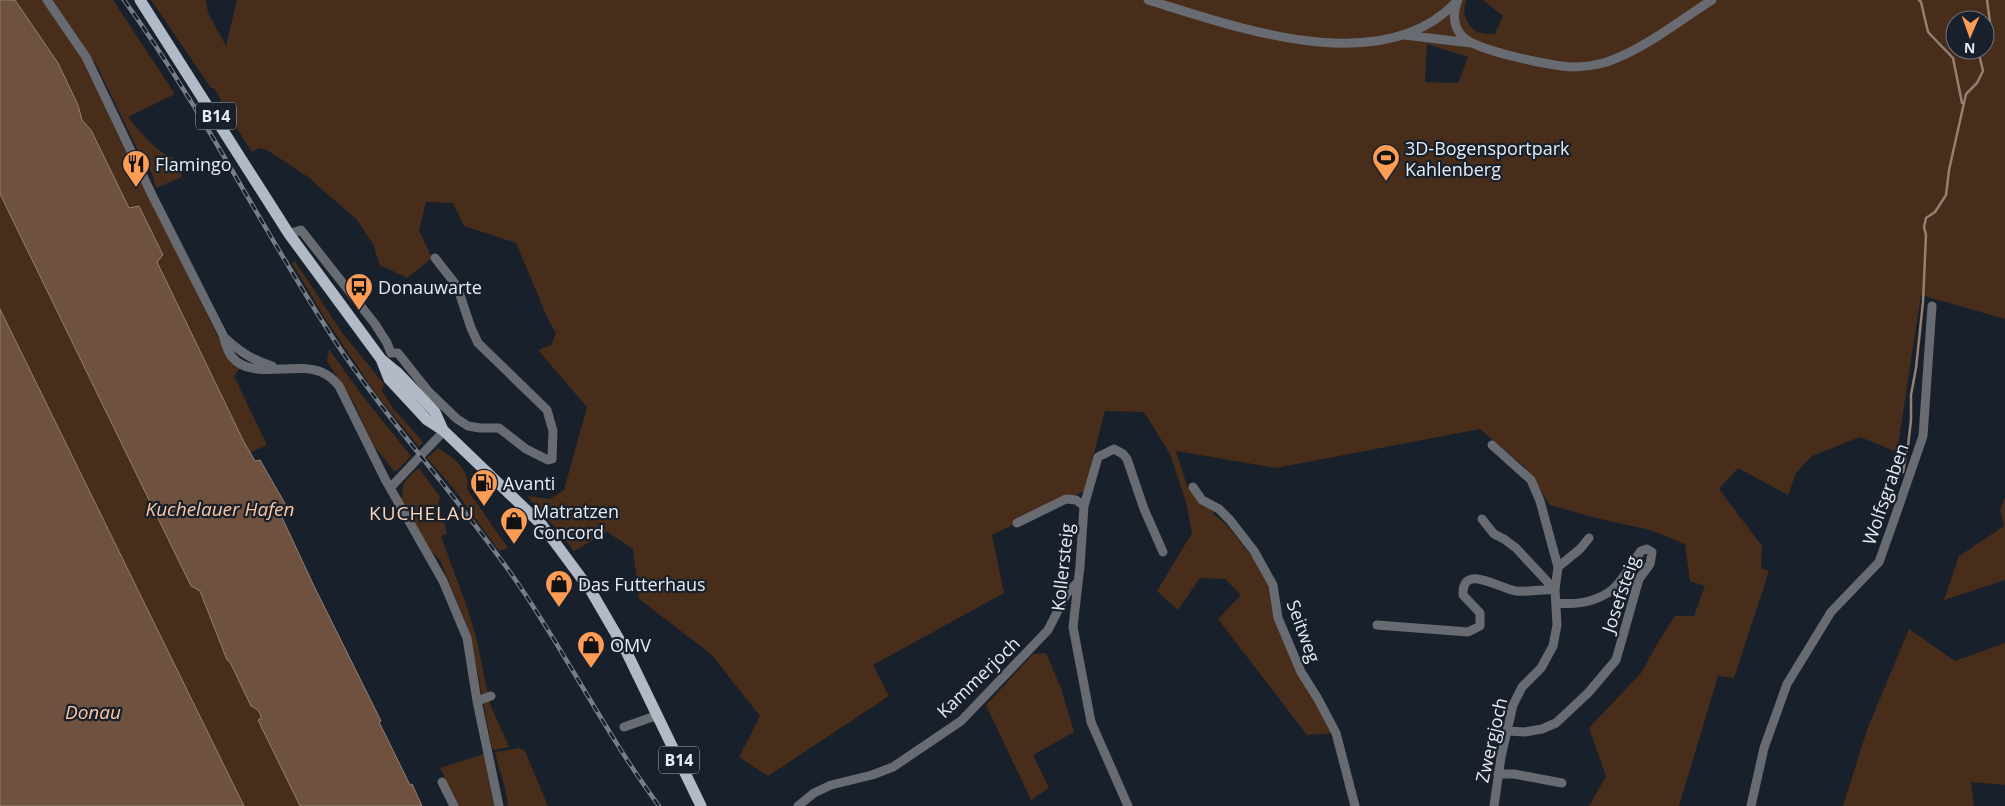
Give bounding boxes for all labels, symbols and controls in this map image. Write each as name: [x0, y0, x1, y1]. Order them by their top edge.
north arrow: [1945, 10, 1995, 60]
text: N: [1964, 39, 1976, 58]
road number: B14: [196, 102, 236, 130]
place label: 3D-Bogensportpark Kahlenberg: [1405, 136, 1570, 181]
sports icon: 3D-Bogensportpark Kahlenberg: [1371, 143, 1401, 182]
restaurant icon: Flamingo: [121, 149, 151, 188]
place label: Flamingo: [155, 152, 232, 176]
bus stop icon: Donauwarte: [344, 272, 374, 311]
place label: Donauwarte: [378, 275, 482, 299]
street label: Wolfsgraben: [1856, 440, 1914, 548]
fuel station icon: Avanti: [469, 468, 499, 507]
place label: Avanti: [503, 471, 555, 495]
water label: Kuchelauer Hafen: [145, 496, 295, 522]
place label: Matratzen Concord: [533, 499, 619, 544]
district label: KUCHELAU: [369, 500, 475, 526]
shop icon: Matratzen Concord: [499, 506, 529, 545]
street label: Kollersteig: [1045, 522, 1079, 612]
street label: Josefsteig: [1595, 552, 1644, 638]
shop icon: Das Futterhaus: [544, 569, 574, 608]
place label: Das Futterhaus: [578, 572, 706, 596]
street label: Seitweg: [1282, 596, 1326, 666]
shop icon: OMV: [576, 630, 606, 669]
street label: Kammerjoch: [931, 631, 1025, 723]
place label: OMV: [610, 633, 651, 657]
street label: Zwergjoch: [1470, 695, 1512, 785]
water label: Donau: [65, 699, 121, 725]
road number: B14: [659, 746, 699, 774]

